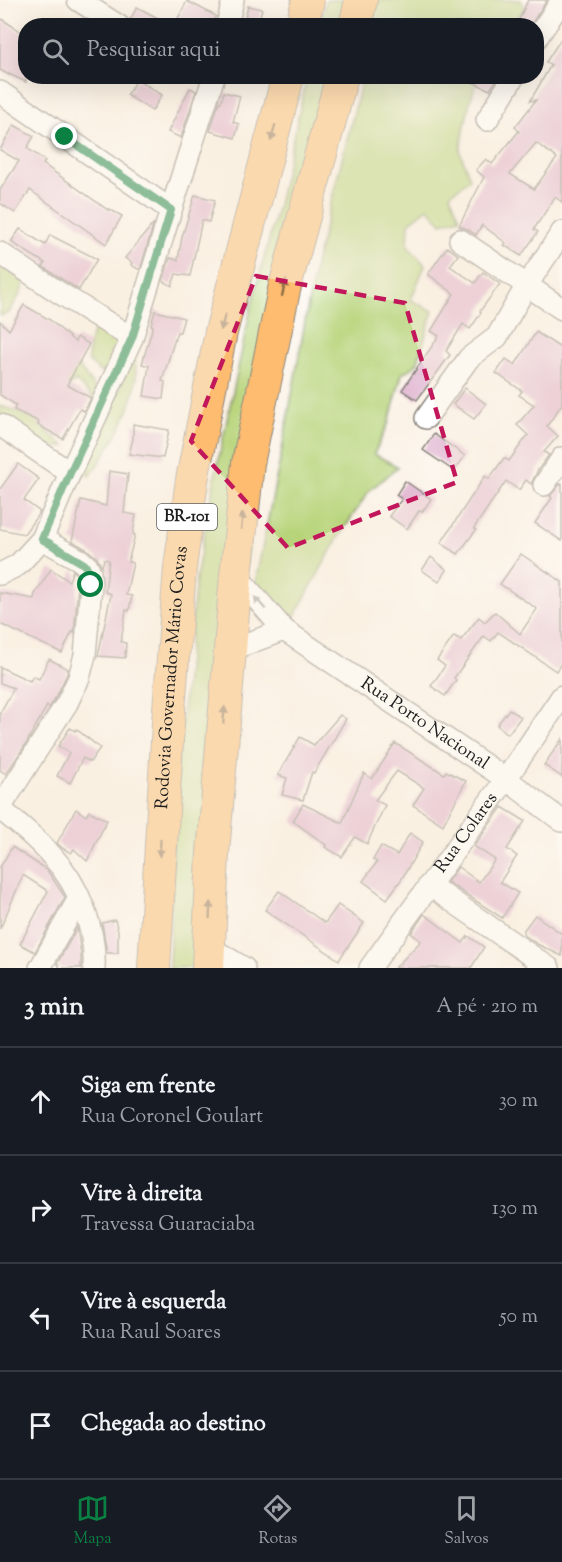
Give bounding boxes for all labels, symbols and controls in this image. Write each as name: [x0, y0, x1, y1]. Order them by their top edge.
search box: [18, 18, 544, 84]
icon: search: [39, 35, 72, 68]
text: Pesquisar aqui: [87, 35, 221, 67]
route end: [51, 123, 77, 149]
one-way arrow: [268, 124, 277, 142]
one-way arrow: [280, 279, 290, 297]
one-way arrow: [218, 312, 228, 331]
road number: BR-101: [157, 504, 217, 530]
one-way arrow: [237, 511, 247, 530]
street label: Rodovia Governador Mário Covas: [150, 544, 196, 810]
route start: [77, 571, 103, 597]
one-way arrow: [254, 596, 267, 611]
street label: Rua Porto Nacional: [355, 672, 494, 777]
one-way arrow: [219, 706, 229, 725]
street label: Rua Colares: [429, 788, 505, 879]
one-way arrow: [156, 839, 165, 858]
one-way arrow: [206, 900, 215, 919]
text: 3 min: [24, 989, 84, 1026]
text: A pé · 210 m: [436, 993, 538, 1022]
text: Siga em frente: [81, 1071, 216, 1103]
icon: ahead: [24, 1085, 57, 1118]
text: 30 m: [499, 1087, 538, 1116]
text: Rua Coronel Goulart: [81, 1103, 263, 1132]
text: Vire à direita: [81, 1179, 203, 1211]
icon: right: [24, 1193, 57, 1226]
text: 130 m: [492, 1195, 538, 1224]
text: Travessa Guaraciaba: [81, 1211, 255, 1240]
text: Vire à esquerda: [81, 1287, 226, 1319]
icon: left: [24, 1301, 57, 1334]
text: 50 m: [500, 1303, 538, 1332]
text: Rua Raul Soares: [81, 1319, 221, 1348]
icon: arrive: [24, 1409, 57, 1442]
text: Chegada ao destino: [81, 1409, 266, 1441]
tab: Mapa: [73, 1492, 112, 1551]
tab: Rotas: [259, 1492, 297, 1551]
tab: Salvos: [444, 1492, 489, 1551]

